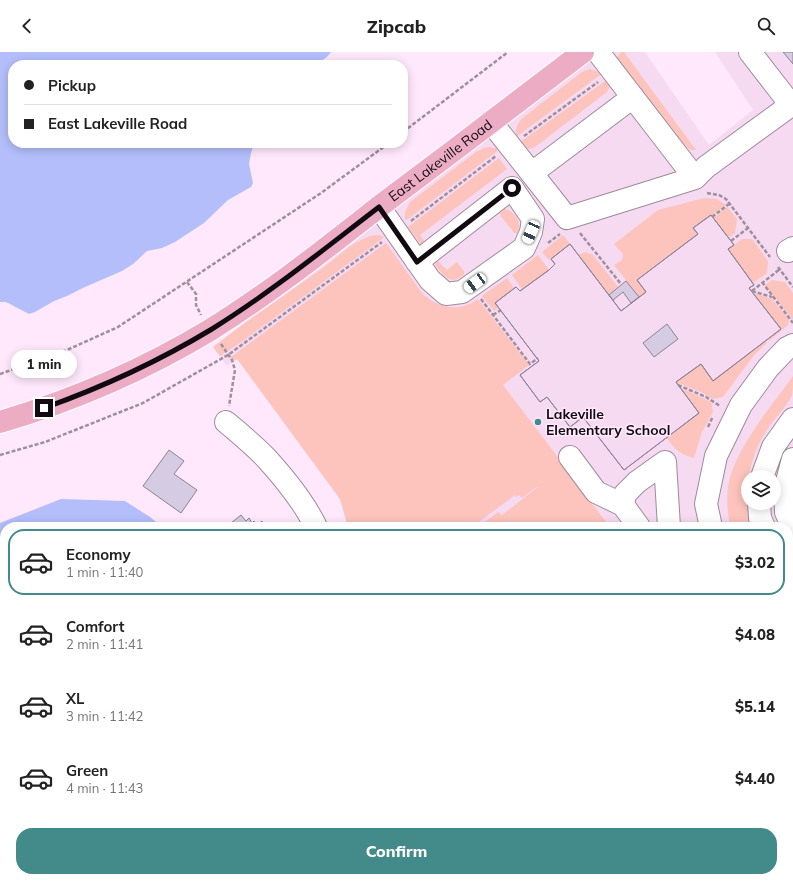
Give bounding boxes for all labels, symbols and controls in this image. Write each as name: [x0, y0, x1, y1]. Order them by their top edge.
icon: back: [16, 15, 38, 37]
text: Zipcab: [367, 15, 426, 38]
icon: search: [755, 15, 777, 37]
text: Pickup: [48, 76, 96, 95]
text: East Lakeville Road: [48, 114, 187, 133]
street label: East Lakeville Road: [385, 115, 496, 206]
route start: [503, 179, 521, 197]
car: [521, 219, 541, 245]
car: [462, 271, 488, 295]
callout: 1 min: [11, 350, 77, 378]
text: 1 min: [27, 356, 61, 372]
route end: [35, 399, 53, 417]
place label: Lakeville Elementary School: [546, 405, 670, 439]
marker: Lakeville Elementary School: [533, 417, 543, 427]
map controls: [741, 470, 781, 510]
button: layers: [741, 470, 781, 510]
icon: car: [18, 544, 54, 580]
text: Economy: [66, 545, 131, 564]
text: $3.02: [735, 553, 775, 572]
text: 1 min · 11:40: [66, 564, 143, 580]
icon: car: [18, 616, 54, 652]
text: Comfort: [66, 617, 124, 636]
text: $4.08: [735, 625, 775, 644]
text: 2 min · 11:41: [66, 636, 143, 652]
icon: car: [18, 688, 54, 724]
text: XL: [66, 689, 84, 708]
text: $5.14: [735, 697, 775, 716]
text: 3 min · 11:42: [66, 708, 143, 724]
icon: car: [18, 760, 54, 796]
text: Green: [66, 761, 108, 780]
text: $4.40: [735, 769, 775, 788]
text: 4 min · 11:43: [66, 780, 143, 796]
button: Confirm: [16, 828, 777, 874]

